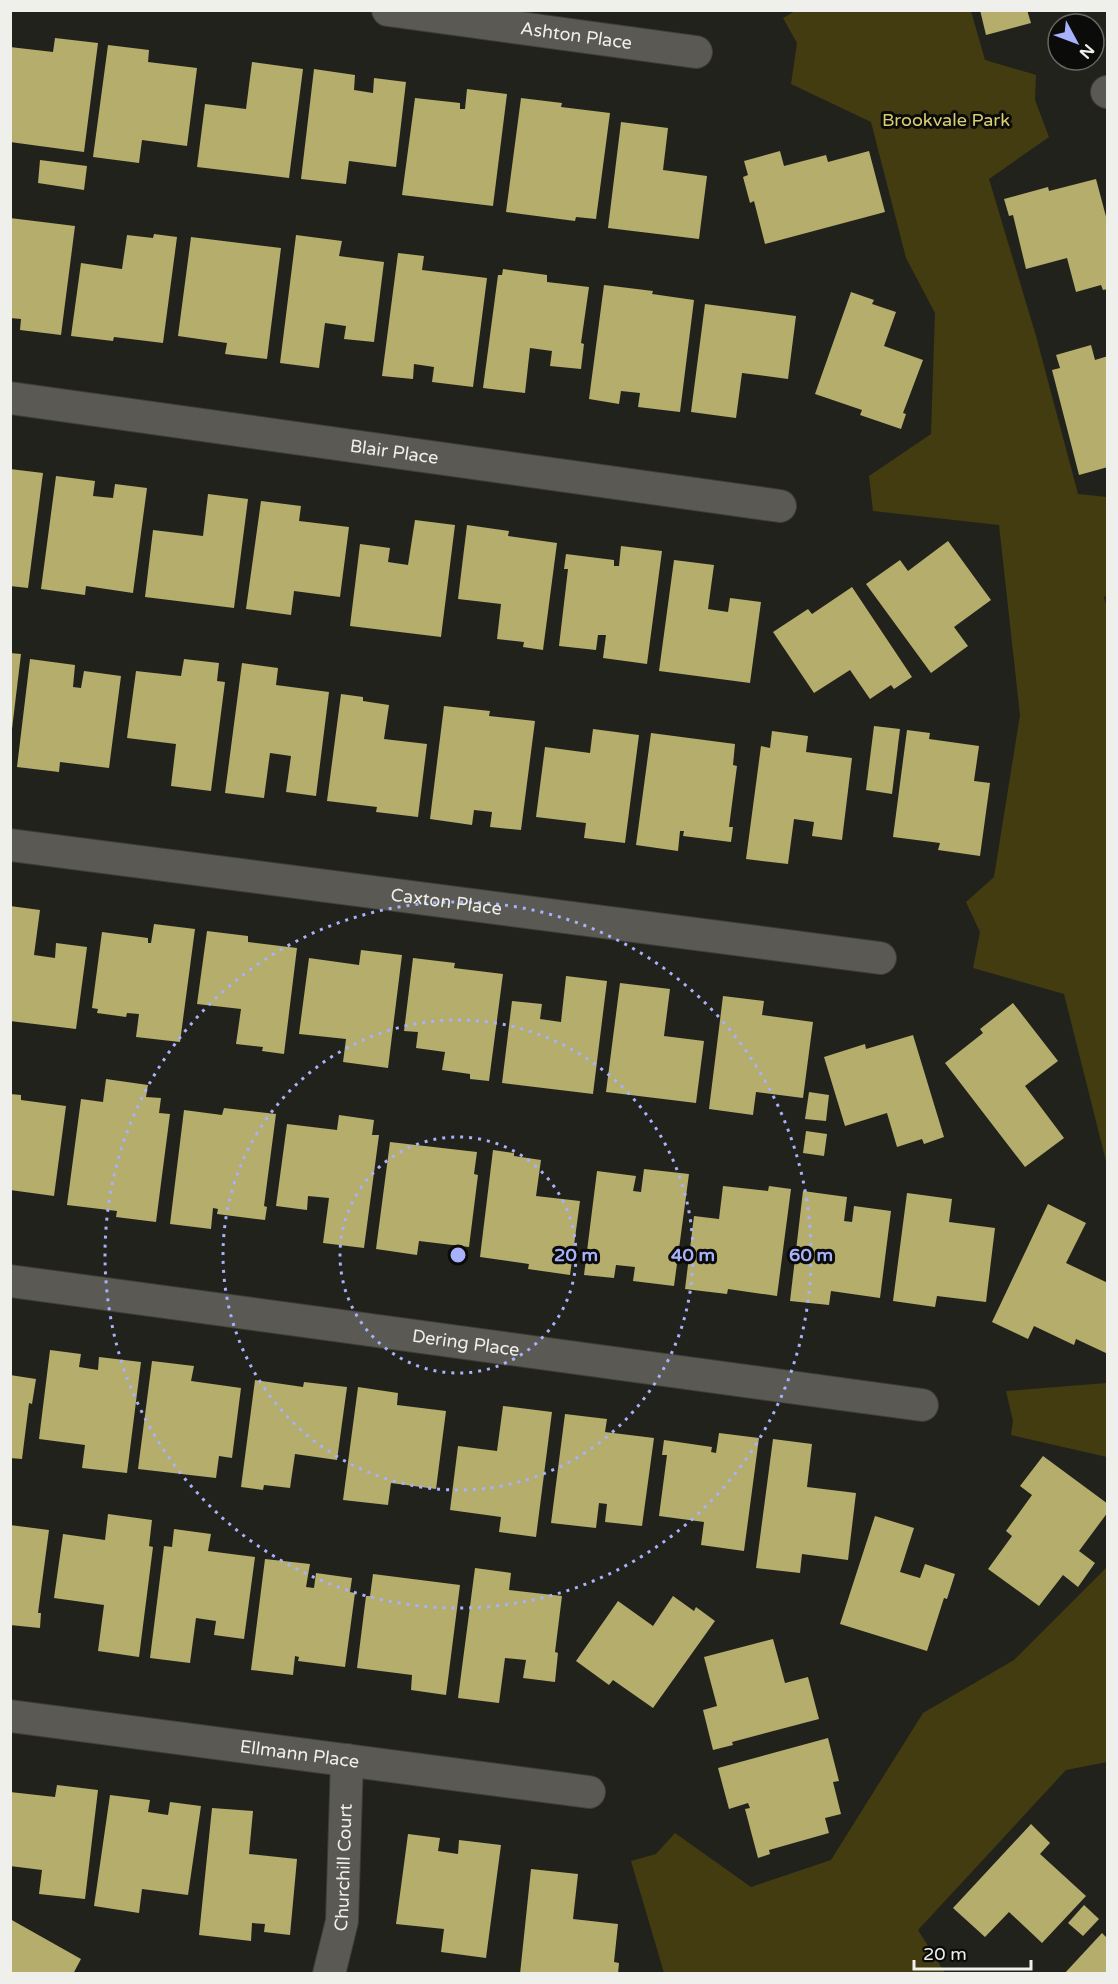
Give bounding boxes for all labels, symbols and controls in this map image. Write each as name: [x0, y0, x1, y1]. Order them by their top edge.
north arrow: [1046, 12, 1106, 72]
street label: Ashton Place: [519, 17, 633, 54]
text: N: [1075, 40, 1098, 63]
park label: Brookvale Park: [882, 109, 1010, 131]
street label: Blair Place: [348, 435, 440, 469]
street label: Caxton Place: [389, 884, 503, 920]
text: 20 m: [554, 1244, 598, 1266]
text: 40 m: [671, 1244, 715, 1266]
text: 60 m: [789, 1244, 833, 1266]
centre of rings: [448, 1245, 468, 1265]
street label: Dering Place: [411, 1325, 521, 1361]
street label: Ellmann Place: [239, 1735, 360, 1773]
street label: Churchill Court: [329, 1803, 357, 1934]
scale bar: [914, 1933, 1031, 1971]
text: 20 m: [923, 1943, 967, 1965]

